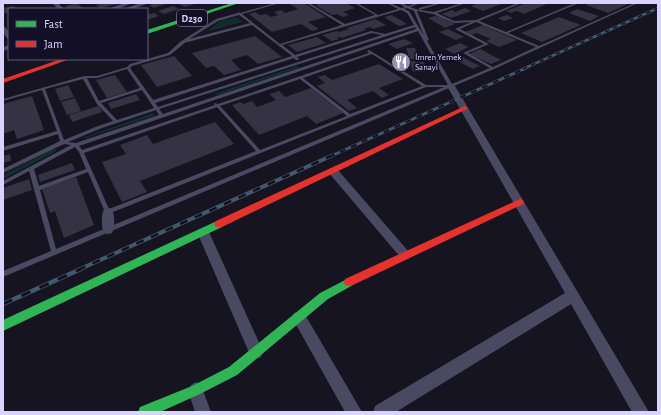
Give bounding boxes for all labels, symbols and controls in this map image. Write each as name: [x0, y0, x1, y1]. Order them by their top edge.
legend: [8, 8, 148, 60]
road number: D230: [177, 10, 207, 26]
text: Fast: [44, 18, 63, 30]
text: Jam: [44, 38, 63, 50]
restaurant icon: İmren Yemek Sanayi: [390, 51, 412, 73]
place label: İmren Yemek Sanayi: [415, 53, 462, 72]

